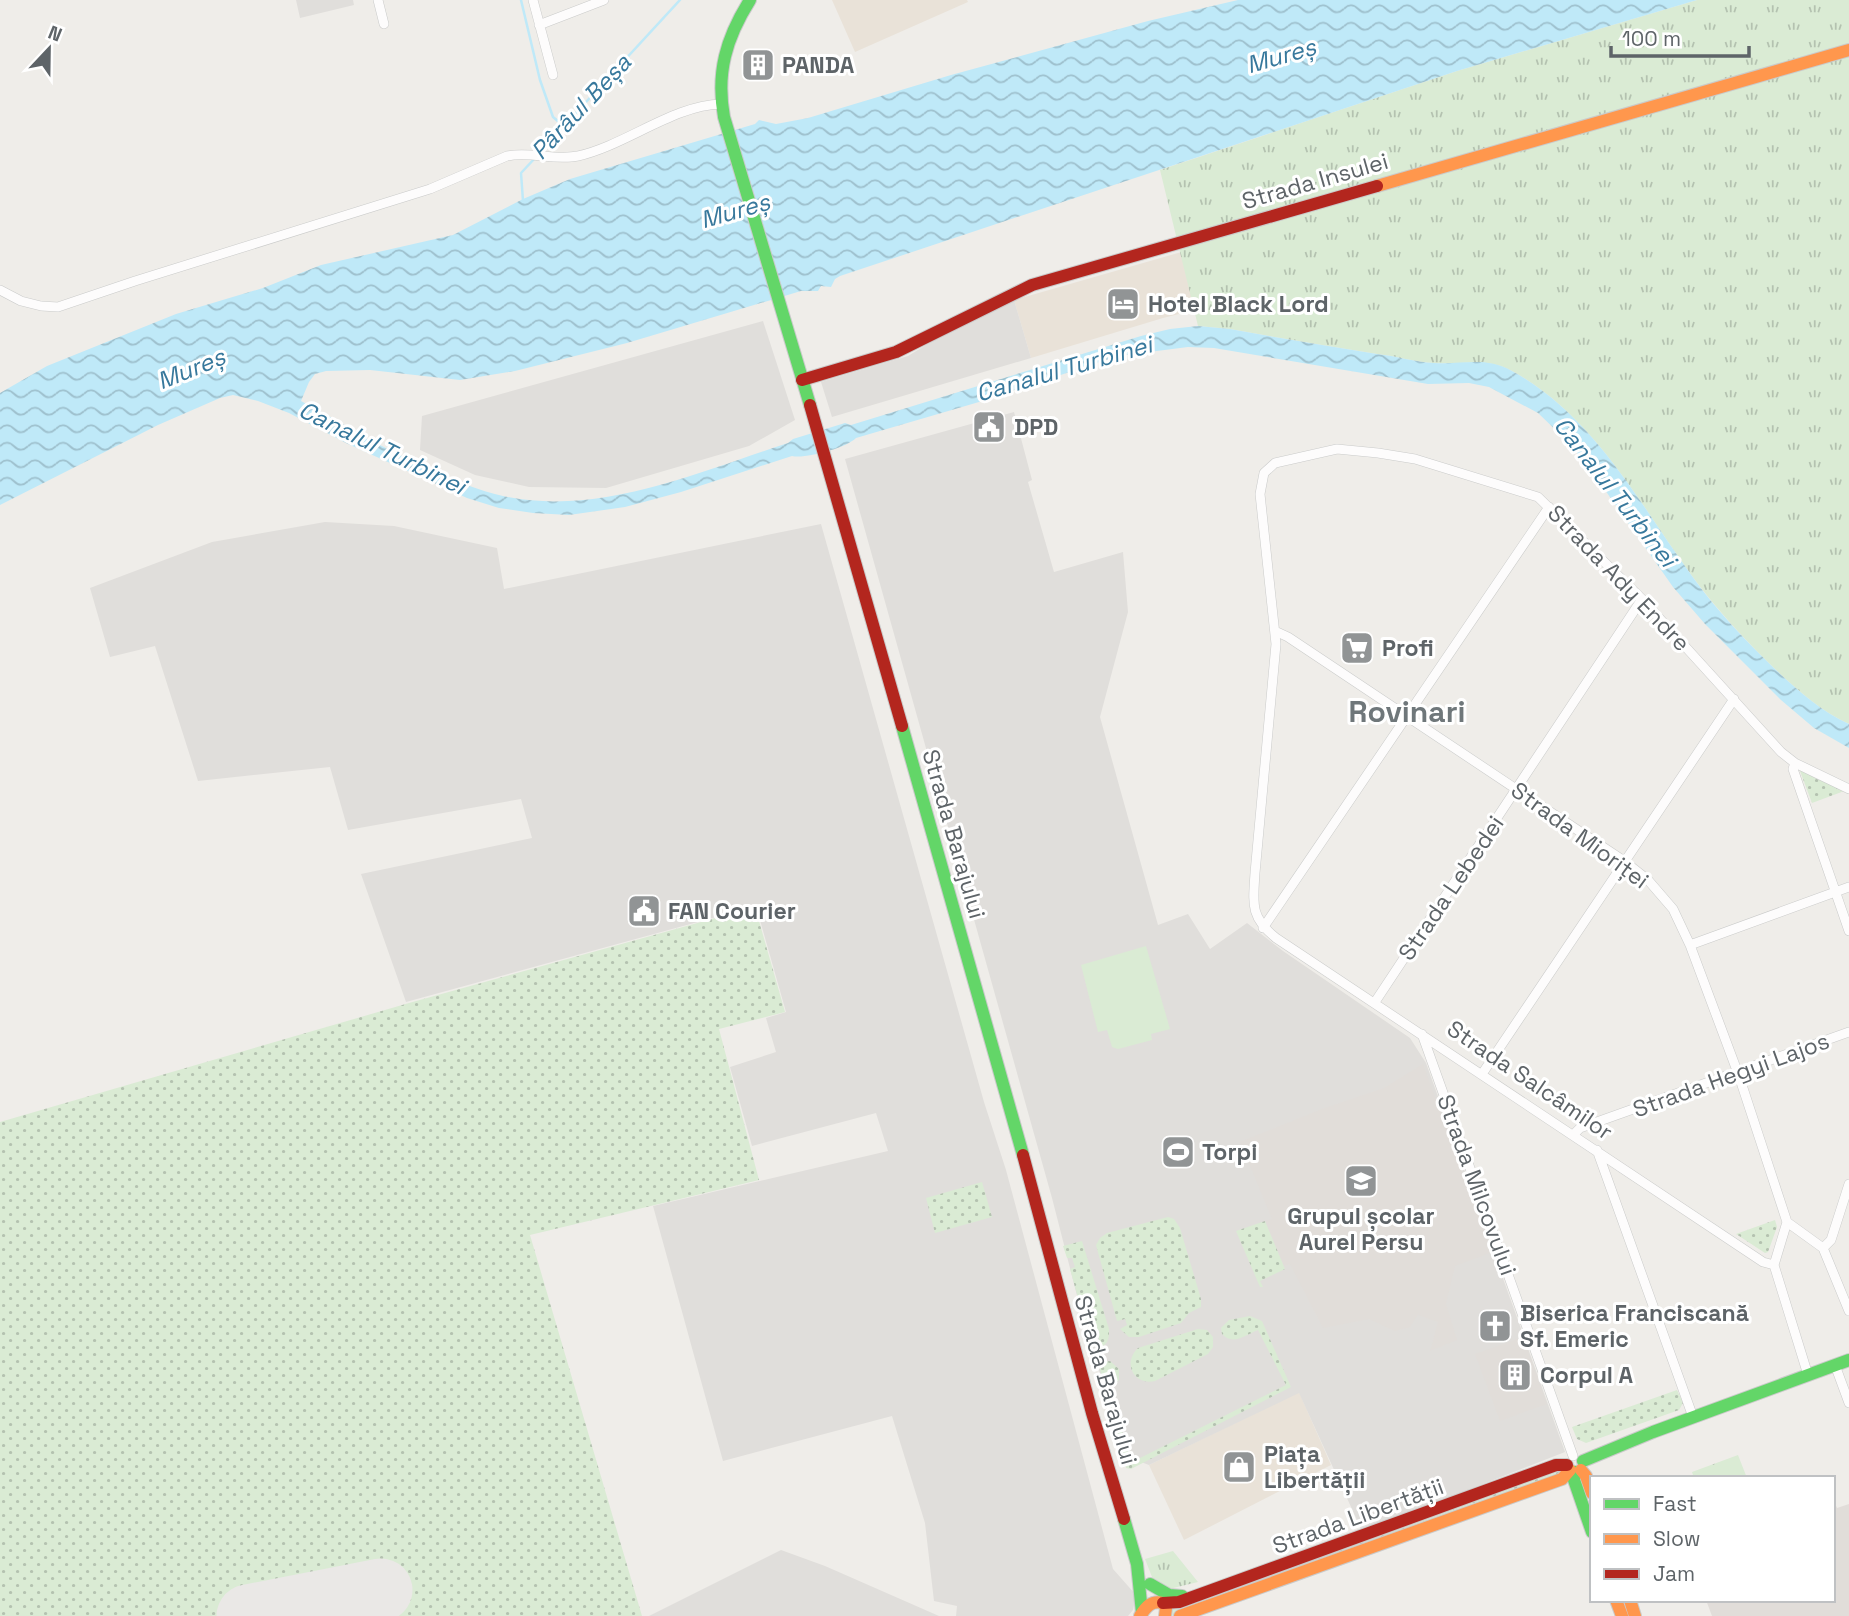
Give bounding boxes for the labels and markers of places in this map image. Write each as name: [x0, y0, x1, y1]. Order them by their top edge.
building icon: PANDA: [739, 46, 777, 84]
place label: PANDA: [782, 50, 855, 80]
hotel icon: Hotel Black Lord: [1104, 285, 1142, 323]
place label: Hotel Black Lord: [1148, 289, 1329, 319]
public building icon: DPD: [970, 408, 1008, 446]
place label: DPD: [1014, 412, 1058, 442]
supermarket icon: Profi: [1338, 629, 1376, 667]
place label: Profi: [1382, 633, 1434, 663]
public building icon: FAN Courier: [625, 892, 663, 930]
place label: FAN Courier: [668, 896, 796, 926]
sports icon: Torpi: [1159, 1133, 1197, 1171]
place label: Torpi: [1202, 1137, 1257, 1167]
school or university icon: Grupul școlar Aurel Persu: [1342, 1162, 1380, 1200]
place label: Grupul școlar Aurel Persu: [1287, 1201, 1435, 1257]
place label: Biserica Franciscană Sf. Emeric: [1520, 1298, 1749, 1354]
church icon: Biserica Franciscană Sf. Emeric: [1476, 1307, 1514, 1345]
building icon: Corpul A: [1496, 1356, 1534, 1394]
place label: Corpul A: [1540, 1360, 1634, 1390]
place label: Piața Libertății: [1264, 1439, 1365, 1496]
shop icon: Piața Libertății: [1220, 1448, 1258, 1486]

